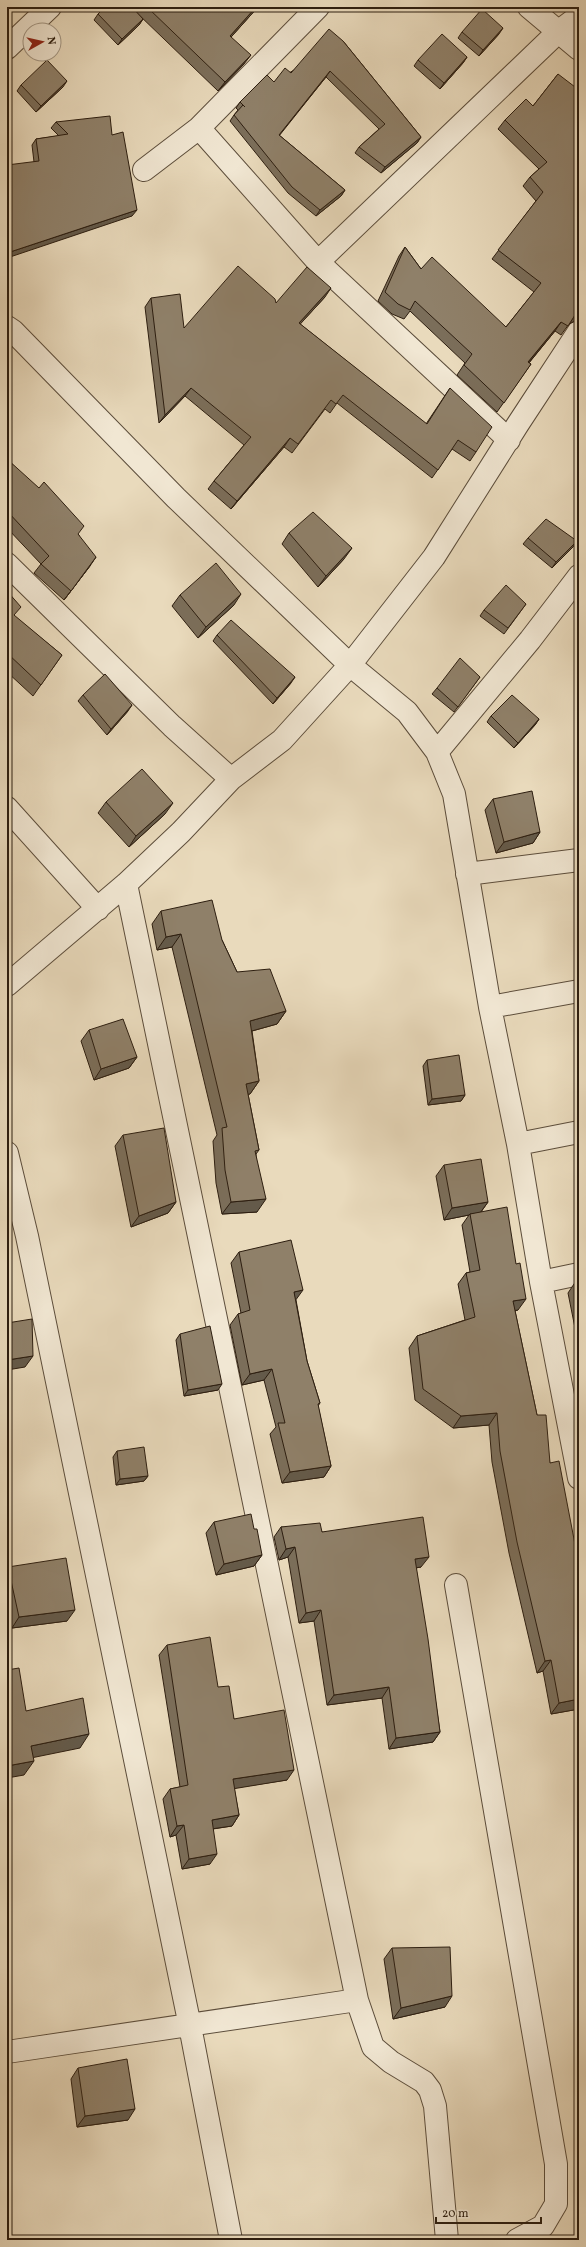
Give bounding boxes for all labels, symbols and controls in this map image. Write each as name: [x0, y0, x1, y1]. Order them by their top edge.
north arrow: [22, 22, 62, 62]
text: N: [42, 36, 58, 46]
scale bar: [436, 2199, 541, 2225]
text: 20 m: [442, 2206, 469, 2222]

